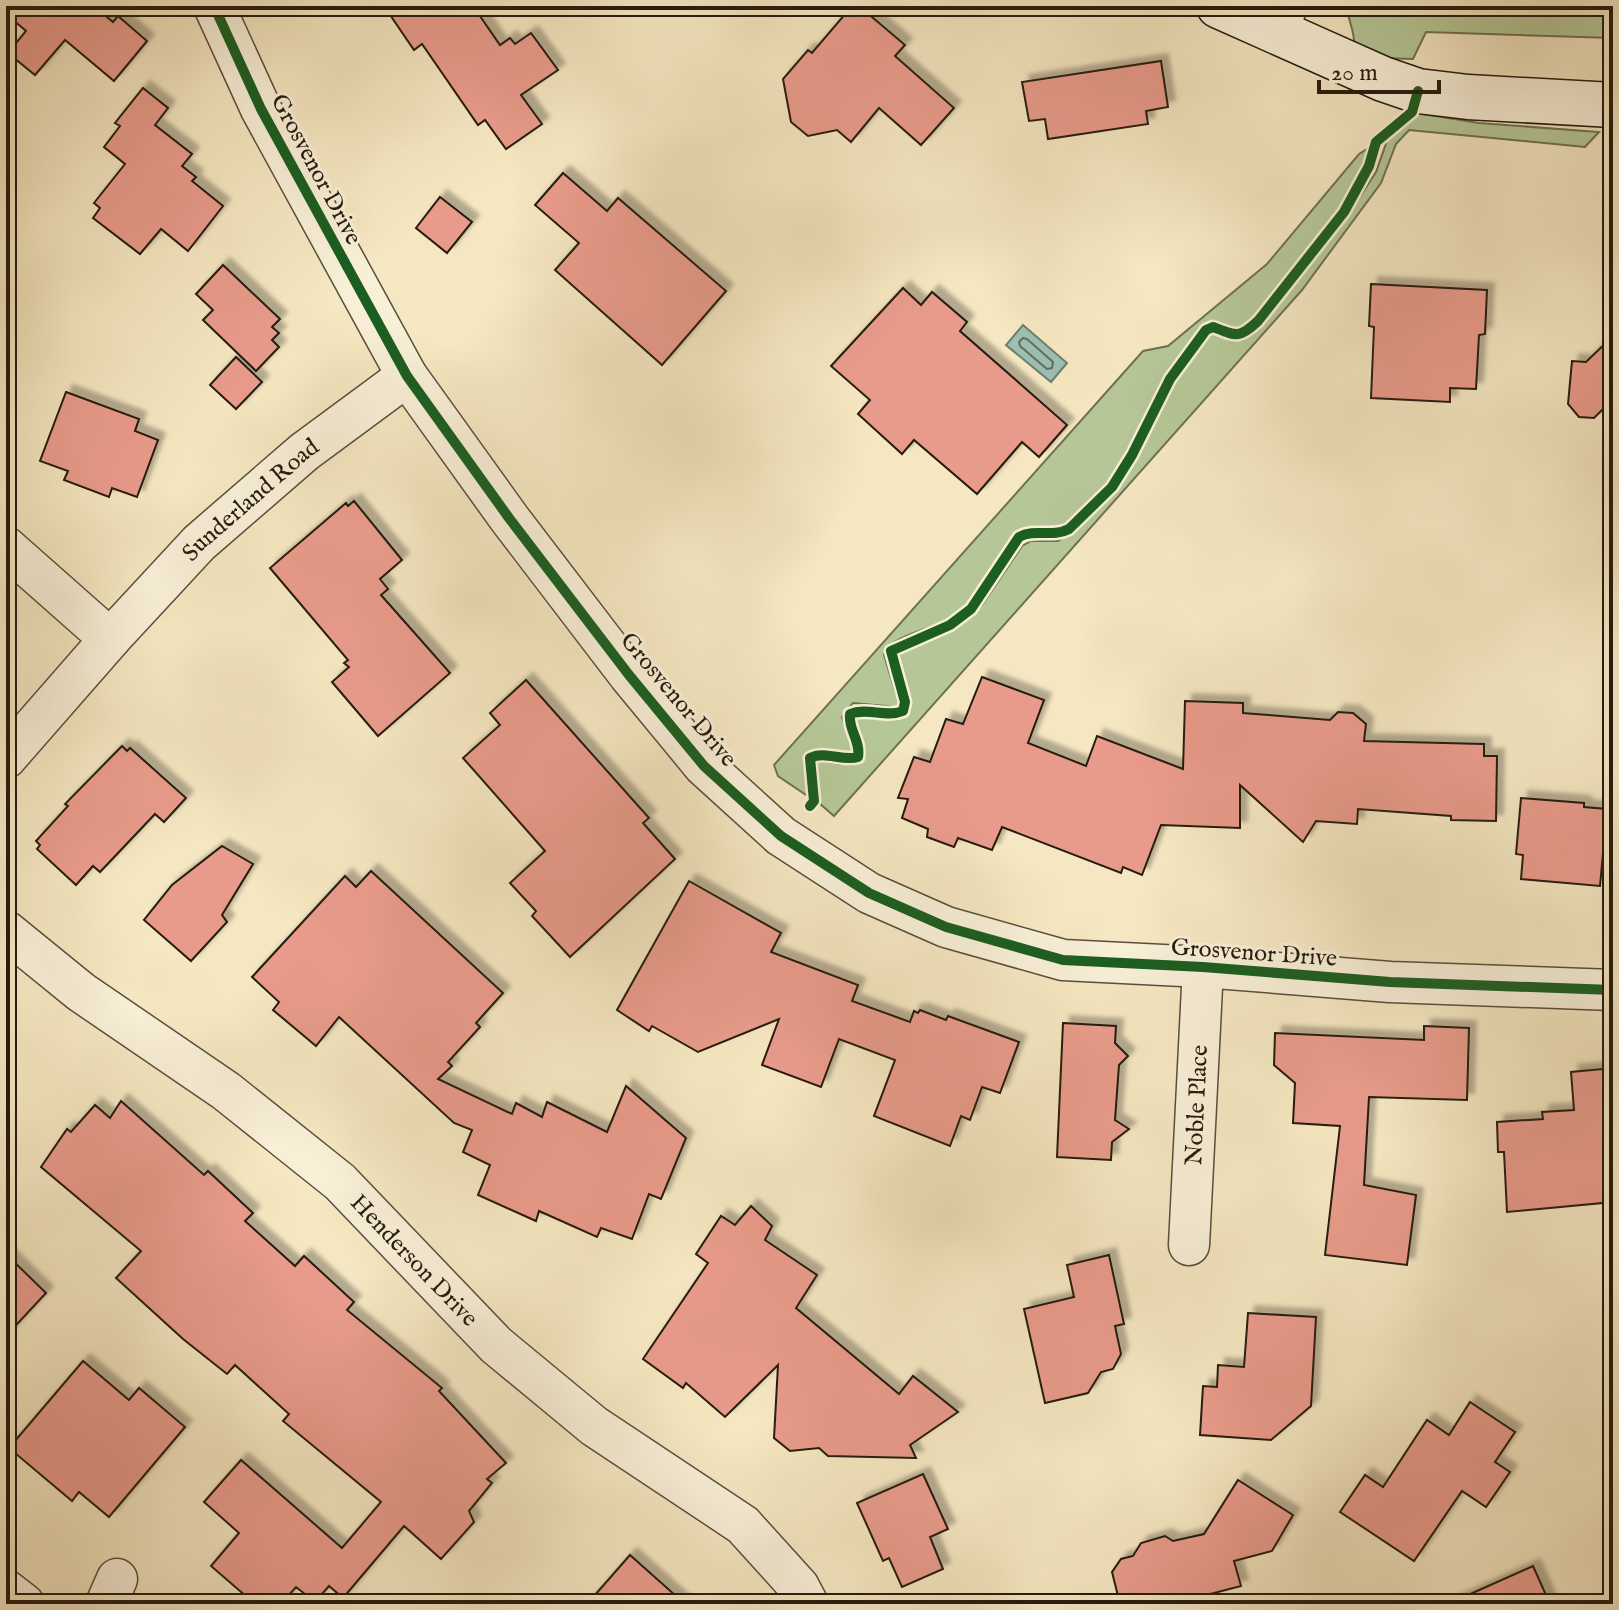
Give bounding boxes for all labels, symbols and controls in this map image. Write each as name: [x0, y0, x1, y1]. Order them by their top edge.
scale bar: [1319, 44, 1439, 94]
text: 20 m: [1331, 58, 1378, 89]
street label: Grosvenor Drive: [263, 89, 368, 250]
street label: Sunderland Road: [176, 432, 326, 569]
street label: Grosvenor Drive: [612, 626, 743, 774]
street label: Grosvenor Drive: [1170, 932, 1338, 975]
street label: Noble Place: [1179, 1044, 1216, 1166]
street label: Henderson Drive: [343, 1188, 484, 1334]

